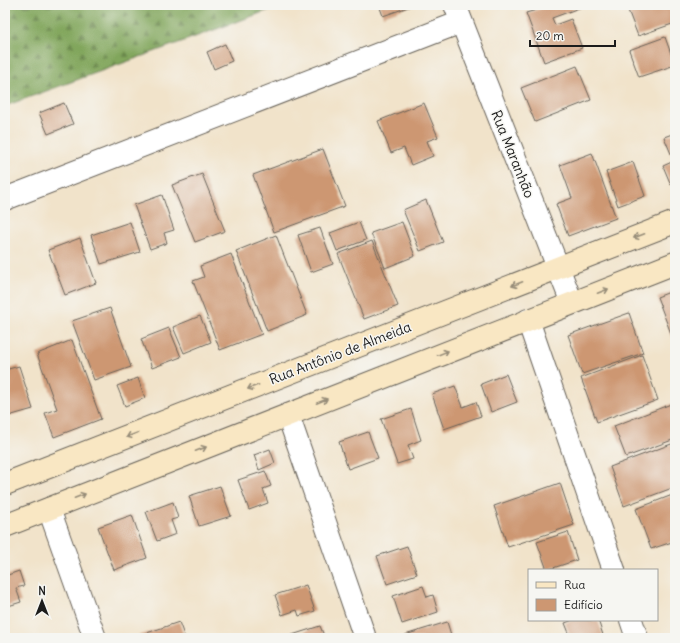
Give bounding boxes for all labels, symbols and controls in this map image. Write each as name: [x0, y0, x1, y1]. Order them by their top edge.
scale bar: [530, 22, 615, 48]
text: 20 m: [536, 28, 564, 43]
street label: Rua Maranhão: [487, 107, 539, 201]
one-way arrow: [633, 233, 645, 241]
one-way arrow: [512, 280, 524, 288]
one-way arrow: [597, 286, 609, 294]
street label: Rua Antônio de Almeida: [266, 318, 414, 388]
one-way arrow: [437, 349, 449, 357]
one-way arrow: [248, 384, 260, 392]
one-way arrow: [316, 397, 328, 405]
one-way arrow: [127, 431, 139, 439]
one-way arrow: [195, 444, 207, 452]
one-way arrow: [74, 492, 86, 500]
legend: [528, 569, 658, 621]
text: Rua: [564, 577, 586, 592]
north arrow: [22, 581, 62, 621]
text: N: [38, 584, 46, 598]
text: Edifício: [564, 597, 603, 612]

